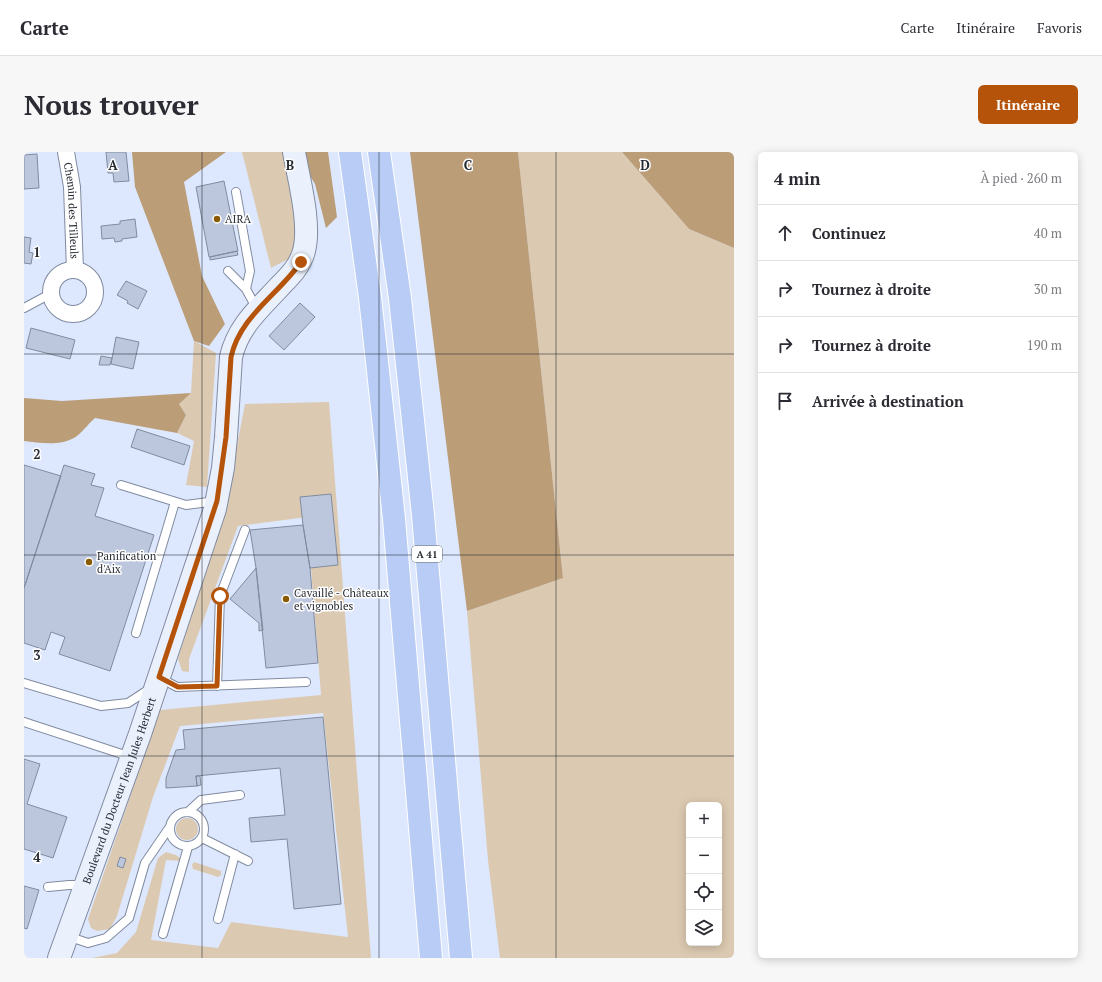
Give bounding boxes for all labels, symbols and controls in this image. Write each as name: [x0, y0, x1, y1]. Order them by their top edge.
text: Carte: [20, 15, 69, 40]
text: Carte: [901, 18, 934, 37]
text: Itinéraire: [956, 18, 1015, 37]
text: Favoris: [1037, 18, 1082, 37]
button: Itinéraire: [978, 85, 1078, 124]
text: Nous trouver: [24, 86, 199, 123]
text: A: [108, 156, 118, 174]
text: B: [286, 156, 294, 174]
text: C: [464, 156, 472, 174]
text: D: [640, 156, 650, 174]
street label: Chemin des Tilleuls: [61, 161, 82, 259]
text: 4 min: [774, 167, 821, 190]
text: À pied · 260 m: [981, 169, 1062, 187]
place label: AIRA: [225, 212, 251, 226]
marker: AIRA: [212, 214, 222, 224]
icon: ahead: [774, 222, 796, 244]
text: Continuez: [812, 223, 886, 243]
text: 40 m: [1034, 224, 1062, 242]
text: 1: [33, 243, 41, 261]
route end: [292, 253, 310, 271]
icon: right: [774, 278, 796, 300]
text: Tournez à droite: [812, 279, 931, 299]
text: 30 m: [1034, 280, 1062, 298]
icon: right: [774, 334, 796, 356]
text: Tournez à droite: [812, 335, 931, 355]
text: 190 m: [1027, 336, 1062, 354]
icon: arrive: [774, 390, 796, 412]
text: Arrivée à destination: [812, 391, 964, 411]
text: 2: [33, 445, 41, 463]
road number: A 41: [412, 546, 442, 562]
place label: Panification d'Aix: [97, 549, 157, 576]
marker: Panification d'Aix: [84, 557, 94, 567]
place label: Cavaillé - Châteaux et vignobles: [294, 586, 389, 613]
route start: [211, 587, 229, 605]
marker: Cavaillé - Châteaux et vignobles: [281, 594, 291, 604]
text: 3: [33, 646, 41, 664]
street label: Boulevard du Docteur Jean Jules Herbert: [79, 695, 159, 886]
map controls: [686, 802, 722, 946]
button: +: [686, 802, 722, 838]
button: −: [686, 838, 722, 874]
text: 4: [33, 848, 41, 866]
button: locate: [686, 874, 722, 910]
button: layers: [686, 910, 722, 946]

